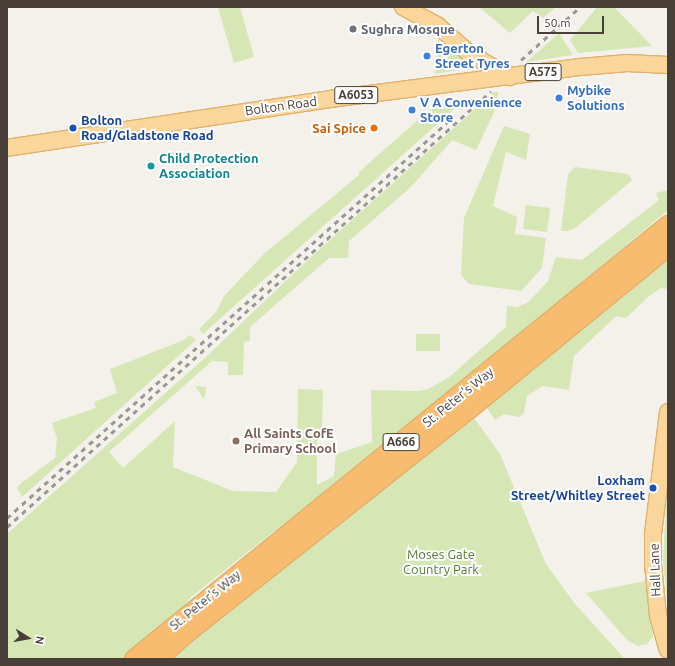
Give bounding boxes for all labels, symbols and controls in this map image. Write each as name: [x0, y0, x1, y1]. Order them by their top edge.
scale bar: [539, 8, 606, 34]
text: 50 m: [544, 16, 571, 29]
place label: Sughra Mosque: [361, 21, 455, 37]
marker: Sughra Mosque: [348, 24, 358, 34]
place label: Egerton Street Tyres: [435, 41, 510, 72]
marker: Egerton Street Tyres: [422, 51, 432, 61]
road number: A575: [524, 62, 562, 82]
place label: Mybike Solutions: [567, 83, 625, 114]
road number: A6053: [334, 85, 378, 105]
street label: Bolton Road: [244, 93, 318, 119]
marker: Mybike Solutions: [554, 93, 564, 103]
place label: V A Convenience Store: [420, 95, 522, 126]
marker: V A Convenience Store: [407, 105, 417, 115]
place label: Bolton Road/Gladstone Road: [81, 113, 214, 144]
place label: Sai Spice: [312, 120, 366, 136]
marker: Bolton Road/Gladstone Road: [68, 123, 78, 133]
marker: Sai Spice: [369, 123, 379, 133]
place label: Child Protection Association: [159, 151, 259, 182]
marker: Child Protection Association: [146, 161, 156, 171]
street label: St. Peter's Way: [419, 364, 497, 430]
place label: All Saints CofE Primary School: [244, 426, 336, 457]
road number: A666: [382, 432, 420, 452]
marker: All Saints CofE Primary School: [231, 436, 241, 446]
place label: Loxham Street/Whitley Street: [511, 473, 645, 504]
marker: Loxham Street/Whitley Street: [648, 483, 658, 493]
street label: Hall Lane: [646, 543, 664, 597]
park label: Moses Gate Country Park: [403, 547, 479, 578]
street label: St. Peter's Way: [166, 567, 244, 633]
north arrow: [8, 618, 48, 658]
text: N: [33, 635, 46, 645]

